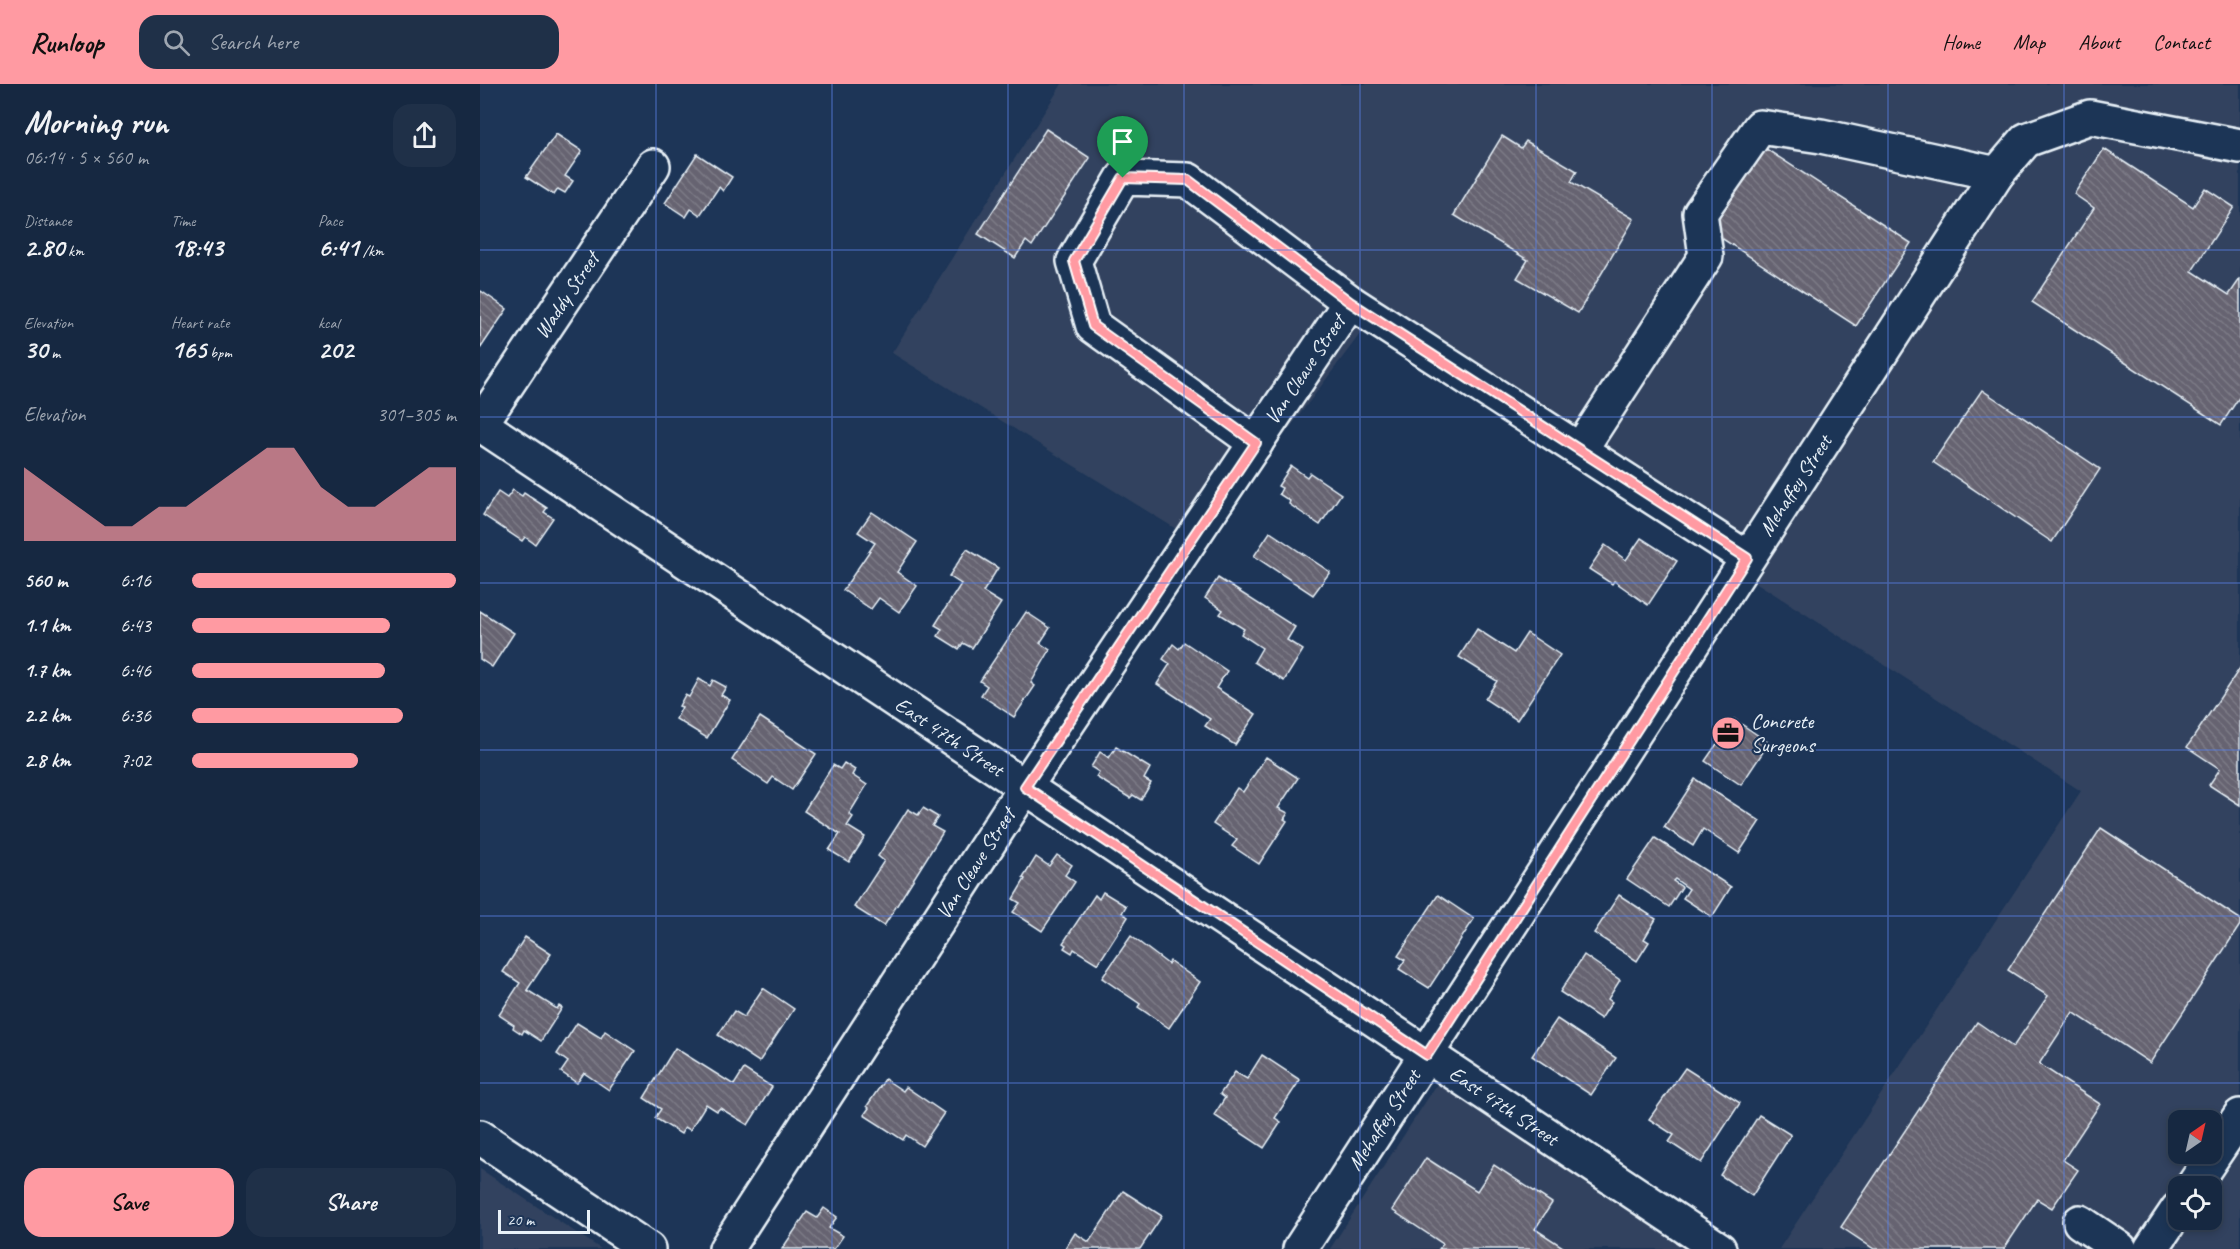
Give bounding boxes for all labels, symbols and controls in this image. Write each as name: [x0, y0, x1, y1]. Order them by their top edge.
search box: [139, 15, 559, 69]
text: Runloop: [30, 25, 103, 60]
icon: search: [160, 26, 193, 59]
text: Search here: [208, 28, 298, 56]
text: Home: [1942, 29, 1980, 55]
text: Map: [2013, 29, 2045, 55]
text: About: [2078, 29, 2120, 55]
text: Contact: [2153, 29, 2210, 55]
text: Morning run: [24, 101, 168, 143]
button: share: [393, 104, 456, 167]
pin: [1097, 116, 1148, 178]
icon: arrive: [1106, 125, 1139, 158]
text: 06:14 · 5 × 560 m: [24, 145, 148, 170]
text: Distance: [24, 211, 72, 231]
text: Time: [171, 211, 195, 231]
text: Pace: [318, 211, 343, 231]
text: 2.80: [24, 231, 64, 264]
text: 18:43: [171, 231, 223, 264]
text: 6:41: [318, 231, 359, 264]
text: km: [64, 241, 84, 261]
text: /km: [359, 241, 384, 261]
street label: Waddy Street: [528, 245, 606, 343]
street label: Van Cleave Street: [1259, 307, 1353, 429]
text: Elevation: [24, 313, 73, 333]
text: Heart rate: [171, 313, 229, 333]
text: kcal: [318, 313, 339, 333]
text: 30: [24, 333, 47, 366]
text: 165: [171, 333, 206, 366]
text: 202: [318, 333, 353, 366]
text: m: [47, 343, 60, 363]
text: bpm: [206, 343, 232, 363]
text: Elevation: [24, 402, 86, 427]
text: 301–305 m: [377, 402, 456, 427]
street label: Mehaffey Street: [1753, 428, 1838, 541]
text: 560 m: [24, 568, 67, 593]
text: 6:16: [120, 568, 151, 593]
text: 1.1 km: [24, 613, 71, 638]
text: 6:43: [120, 613, 151, 638]
text: 1.7 km: [24, 658, 70, 683]
text: 6:46: [120, 658, 151, 683]
street label: East 47th Street: [890, 691, 1011, 783]
text: 2.2 km: [24, 703, 71, 728]
text: 6:36: [120, 703, 151, 728]
place label: Concrete Surgeons: [1751, 708, 1816, 758]
office icon: Concrete Surgeons: [1710, 715, 1746, 751]
text: 2.8 km: [24, 748, 71, 773]
text: 7:02: [120, 748, 151, 773]
street label: Van Cleave Street: [930, 801, 1022, 924]
street label: East 47th Street: [1444, 1060, 1565, 1152]
street label: Mehaffey Street: [1342, 1063, 1427, 1175]
north arrow: [2168, 1110, 2222, 1164]
map controls: [2168, 1110, 2222, 1230]
button: Save: [24, 1168, 234, 1237]
button: Share: [246, 1168, 456, 1237]
button: locate: [2168, 1176, 2222, 1230]
scale bar: [498, 1207, 590, 1234]
text: 20 m: [507, 1210, 534, 1230]

